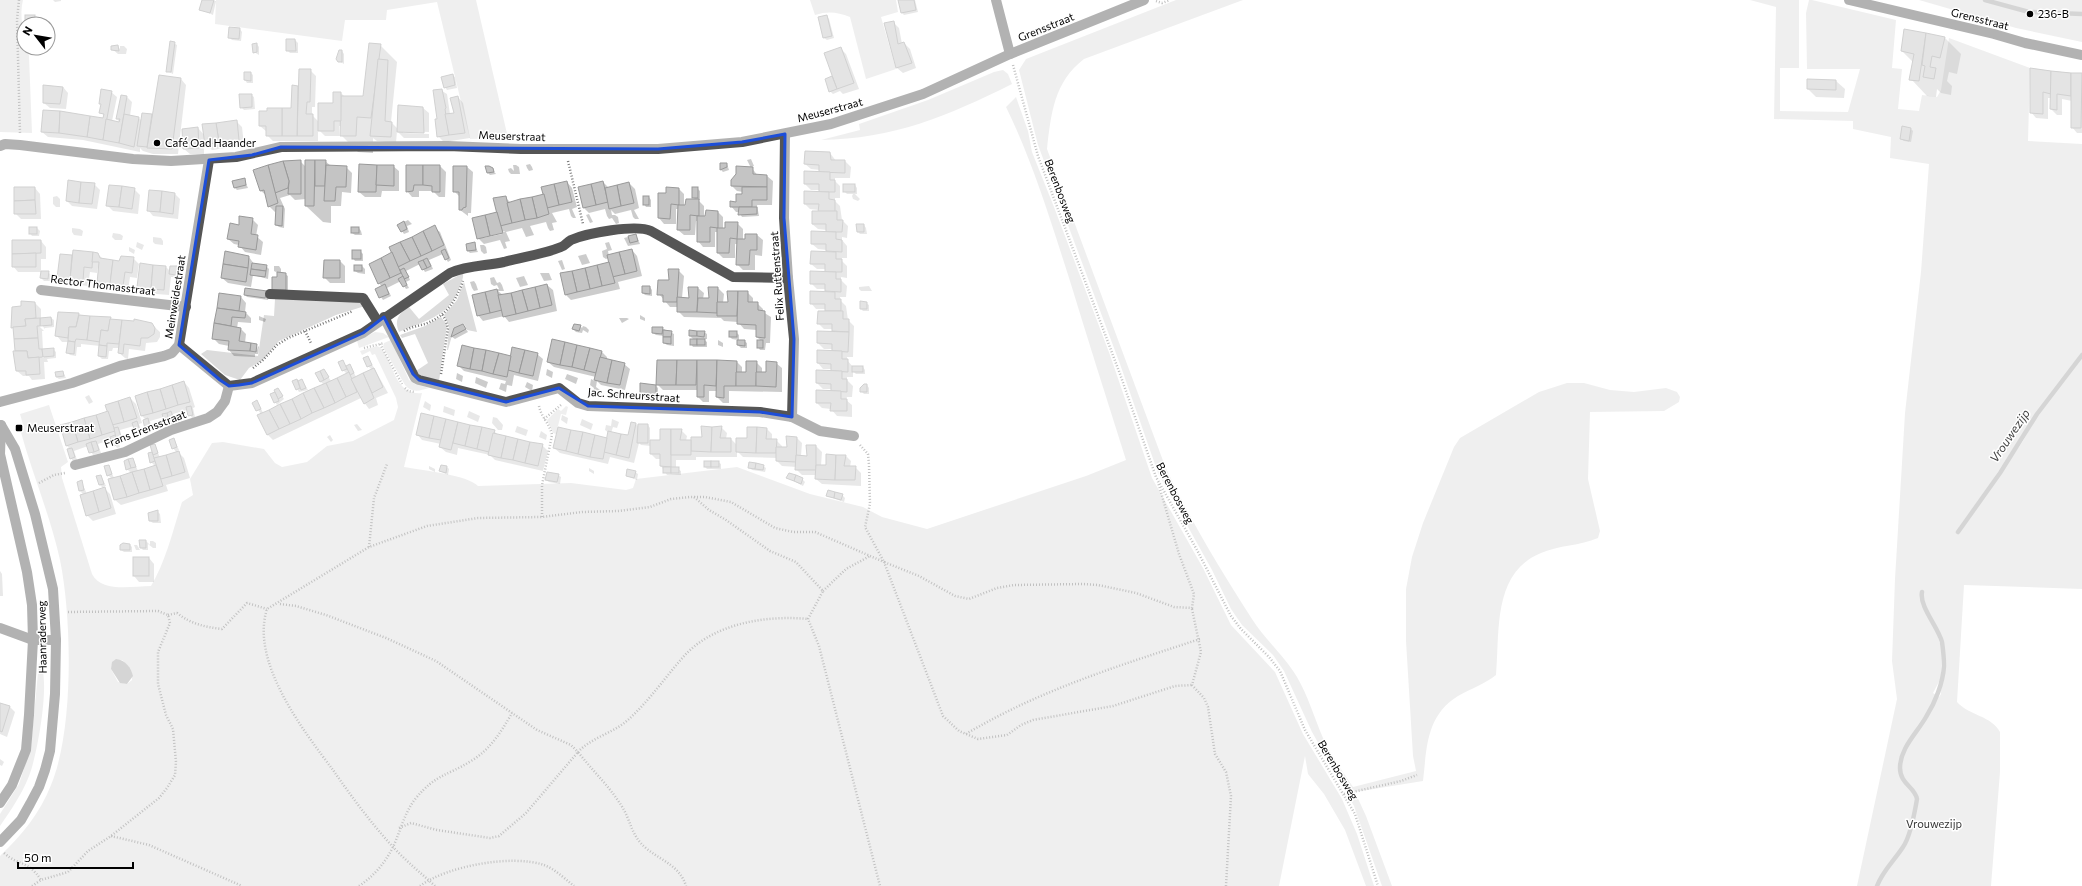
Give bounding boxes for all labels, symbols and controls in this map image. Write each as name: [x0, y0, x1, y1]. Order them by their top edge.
street label: Grensstraat: [1950, 5, 2011, 32]
place label: 236-B: [2038, 7, 2069, 20]
street label: Grensstraat: [1016, 9, 1076, 44]
marker: 236-B: [2025, 9, 2035, 19]
north arrow: [16, 16, 56, 56]
text: N: [19, 24, 35, 37]
street label: Meuserstraat: [796, 94, 865, 124]
street label: Meuserstraat: [478, 128, 546, 143]
place label: Café Oad Haander: [165, 136, 257, 149]
marker: Café Oad Haander: [152, 138, 162, 148]
street label: Berenbosweg: [1042, 157, 1079, 225]
street label: Felix Ruttenstraat: [767, 230, 786, 321]
street label: Meinweidestraat: [161, 254, 188, 340]
street label: Rector Thomasstraat: [50, 272, 157, 297]
street label: Jac. Schreursstraat: [587, 385, 681, 405]
water label: Vrouwezijp: [1986, 406, 2032, 465]
street label: Frans Erensstraat: [102, 407, 188, 450]
place label: Meuserstraat: [27, 421, 95, 434]
marker: Meuserstraat: [14, 423, 24, 433]
street label: Berenbosweg: [1154, 460, 1197, 526]
street label: Haanraderweg: [34, 600, 49, 674]
street label: Berenbosweg: [1315, 737, 1361, 802]
park label: Vrouwezijp: [1906, 817, 1962, 830]
scale bar: [18, 844, 133, 870]
text: 50 m: [24, 850, 52, 864]

